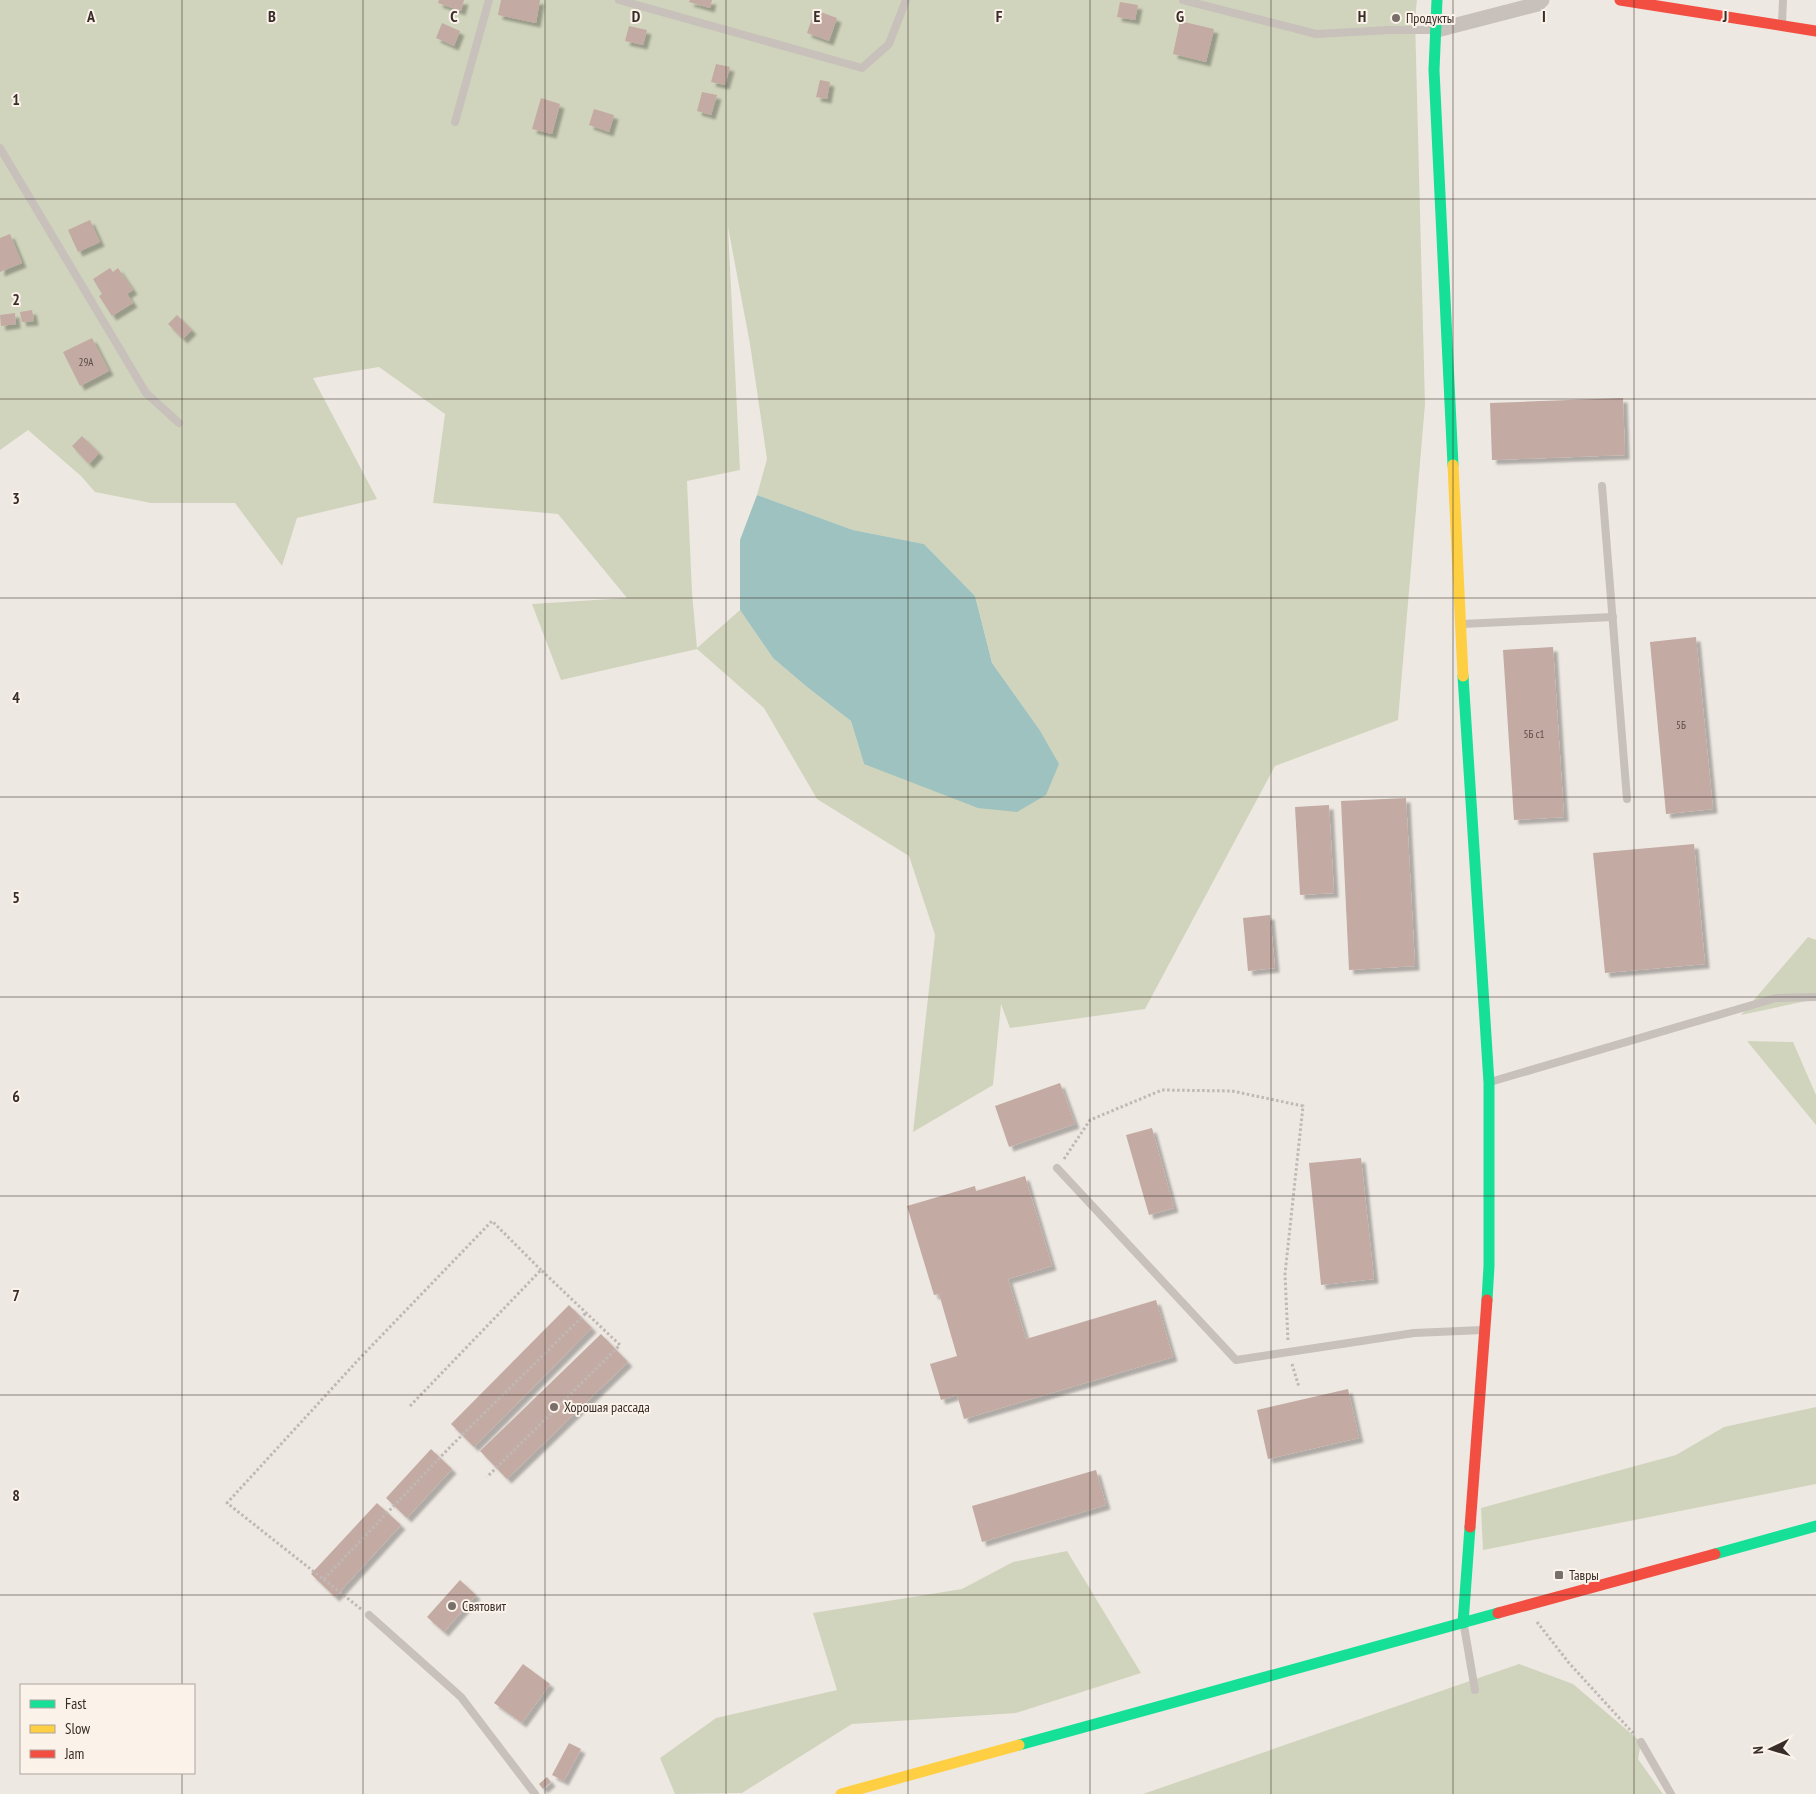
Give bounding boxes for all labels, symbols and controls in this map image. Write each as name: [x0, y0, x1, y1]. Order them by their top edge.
text: A: [86, 6, 96, 26]
text: B: [268, 6, 276, 26]
text: C: [450, 6, 458, 26]
text: D: [632, 6, 641, 26]
text: E: [814, 6, 821, 26]
text: F: [996, 6, 1003, 26]
text: G: [1176, 6, 1184, 26]
text: H: [1358, 6, 1366, 26]
text: I: [1542, 6, 1546, 26]
text: J: [1722, 6, 1727, 26]
place label: Продукты: [1406, 9, 1454, 27]
marker: Продукты: [1390, 12, 1402, 24]
text: 1: [12, 89, 20, 109]
text: 2: [12, 289, 20, 309]
house number: 29А: [78, 355, 94, 369]
text: 3: [12, 488, 20, 508]
text: 4: [12, 687, 20, 707]
house number: 5Б: [1676, 718, 1686, 732]
house number: 5Б с1: [1523, 727, 1545, 741]
text: 5: [12, 887, 20, 907]
text: 6: [12, 1086, 20, 1106]
text: 7: [12, 1285, 20, 1305]
place label: Хорошая рассада: [564, 1398, 650, 1416]
marker: Хорошая рассада: [548, 1401, 560, 1413]
text: 8: [12, 1485, 20, 1505]
place label: Тавры: [1569, 1566, 1599, 1584]
marker: Тавры: [1553, 1569, 1565, 1581]
place label: Святовит: [462, 1597, 507, 1615]
marker: Святовит: [446, 1600, 458, 1612]
legend: [20, 1684, 195, 1774]
text: Fast: [65, 1694, 86, 1713]
text: Slow: [65, 1719, 90, 1738]
north arrow: [1746, 1724, 1796, 1774]
text: Jam: [64, 1744, 84, 1763]
text: N: [1749, 1746, 1767, 1755]

